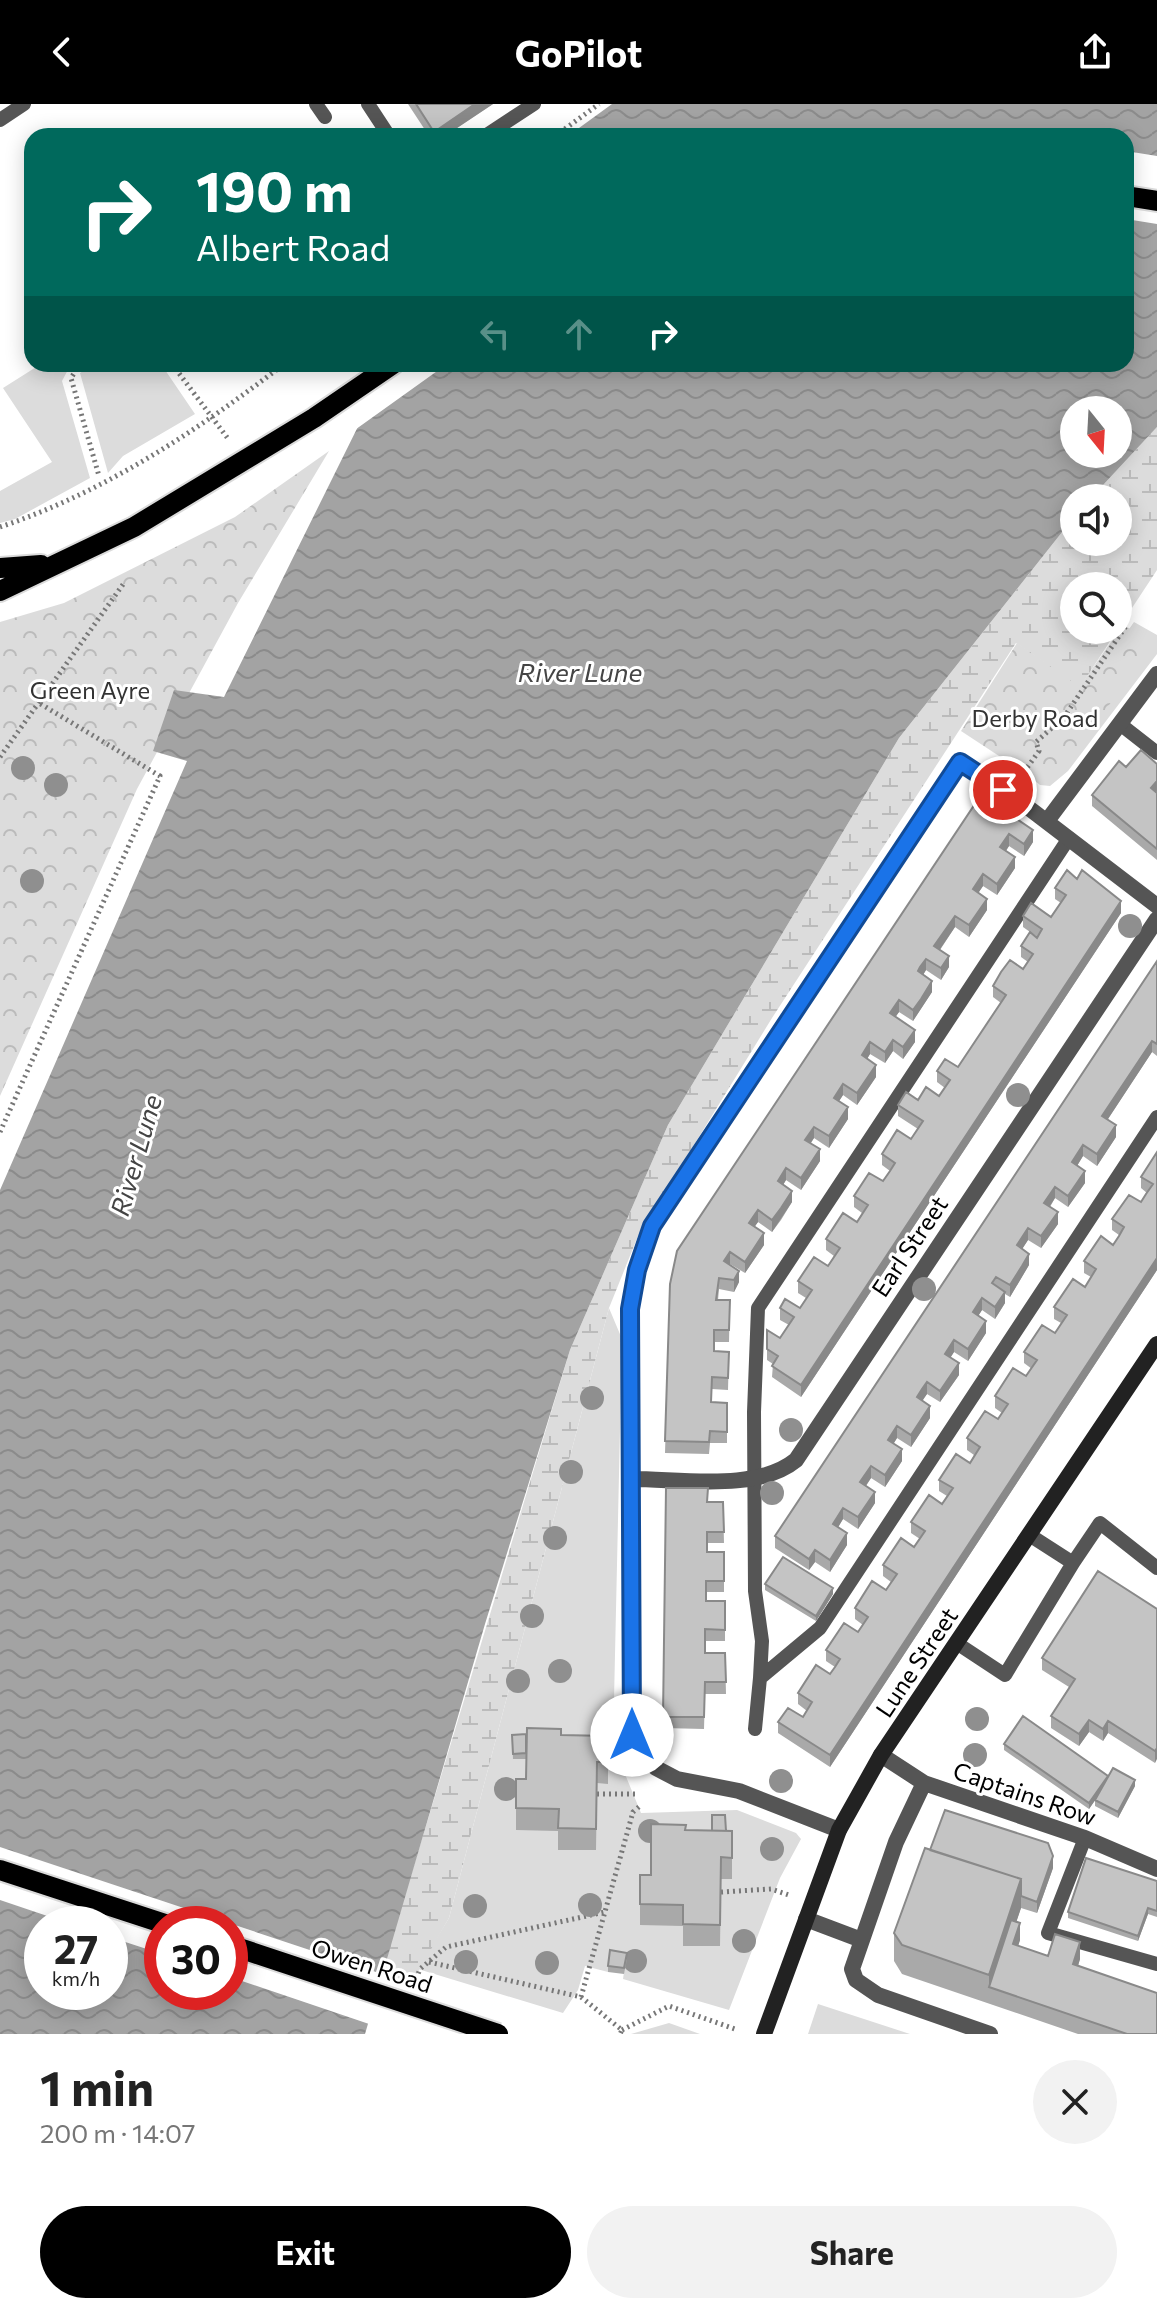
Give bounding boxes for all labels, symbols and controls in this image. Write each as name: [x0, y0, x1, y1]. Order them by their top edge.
icon: back: [40, 30, 84, 74]
text: GoPilot: [515, 30, 642, 74]
icon: share: [1073, 30, 1117, 74]
text: 190 m: [196, 155, 353, 224]
icon: right: [64, 160, 168, 264]
text: Albert Road: [196, 224, 390, 268]
icon: left: [473, 312, 517, 356]
icon: ahead: [557, 312, 601, 356]
icon: right: [641, 312, 685, 356]
north arrow: [1060, 396, 1132, 468]
map controls: [1060, 396, 1132, 644]
button: sound: [1060, 484, 1132, 556]
button: search: [1060, 572, 1132, 644]
water label: River Lune: [518, 656, 642, 687]
park label: Green Ayre: [30, 675, 150, 704]
park label: Derby Road: [972, 703, 1098, 732]
pin: [969, 756, 1037, 824]
icon: arrive: [981, 768, 1025, 812]
water label: River Lune: [103, 1091, 167, 1219]
street label: Earl Street: [865, 1190, 953, 1302]
street label: Lune Street: [869, 1602, 963, 1722]
position arrow: [590, 1693, 674, 1777]
street label: Captains Row: [950, 1755, 1100, 1831]
speed limit sign: 30: [144, 1906, 248, 2010]
text: 27: [54, 1923, 98, 1972]
street label: Owen Road: [308, 1932, 436, 1998]
text: km/h: [52, 1966, 100, 1990]
text: 1 min: [40, 2057, 154, 2116]
button: close: [1033, 2060, 1117, 2144]
text: 200 m · 14:07: [40, 2117, 195, 2148]
button: Exit: [40, 2206, 571, 2298]
button: Share: [587, 2206, 1117, 2298]

